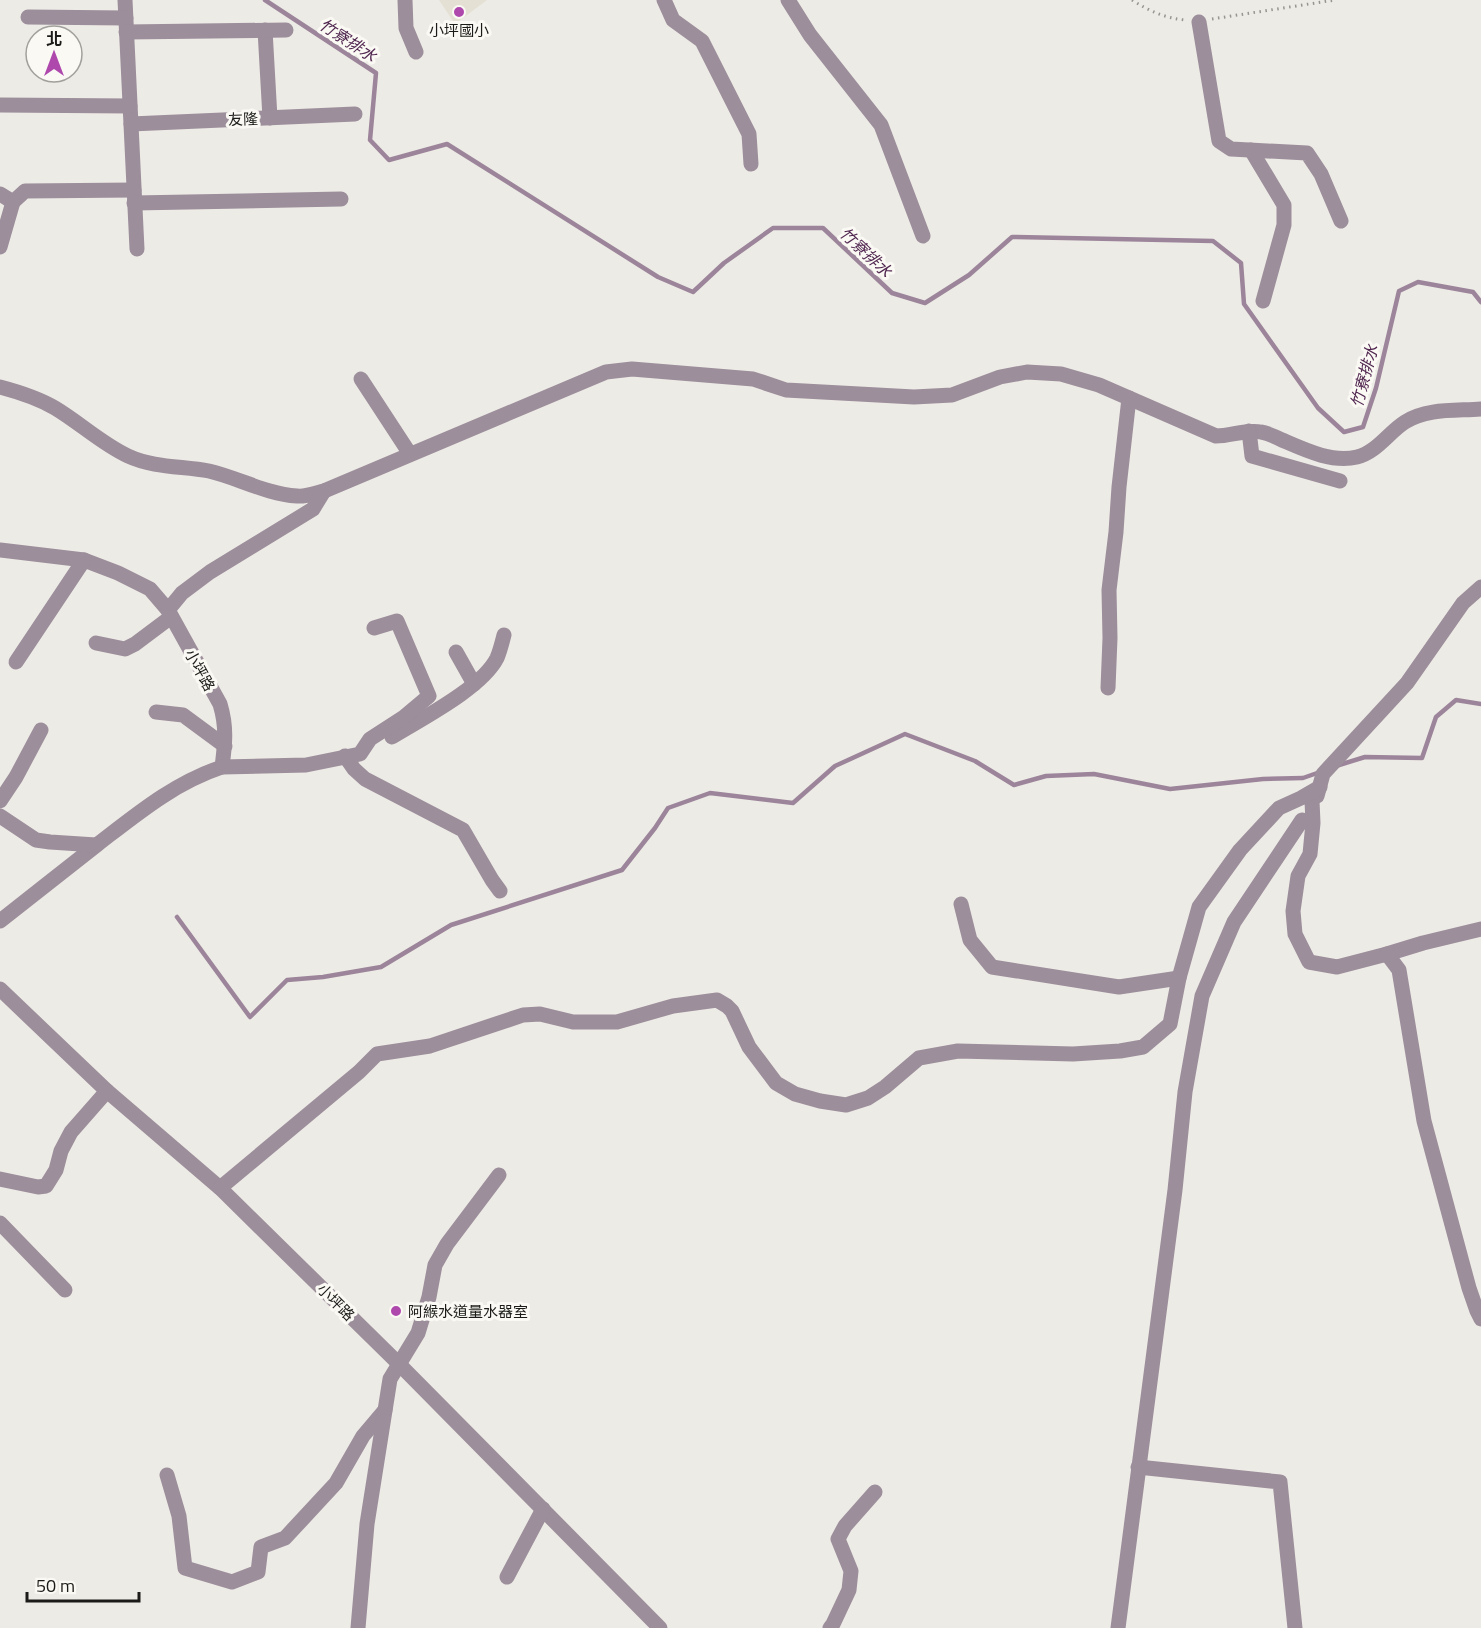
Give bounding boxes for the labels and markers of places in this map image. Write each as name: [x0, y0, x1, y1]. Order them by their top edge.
marker: 小坪國小: [452, 5, 466, 19]
place label: 小坪國小: [429, 19, 489, 42]
place label: 阿緱水道量水器室: [408, 1300, 528, 1323]
marker: 阿緱水道量水器室: [389, 1304, 403, 1318]

